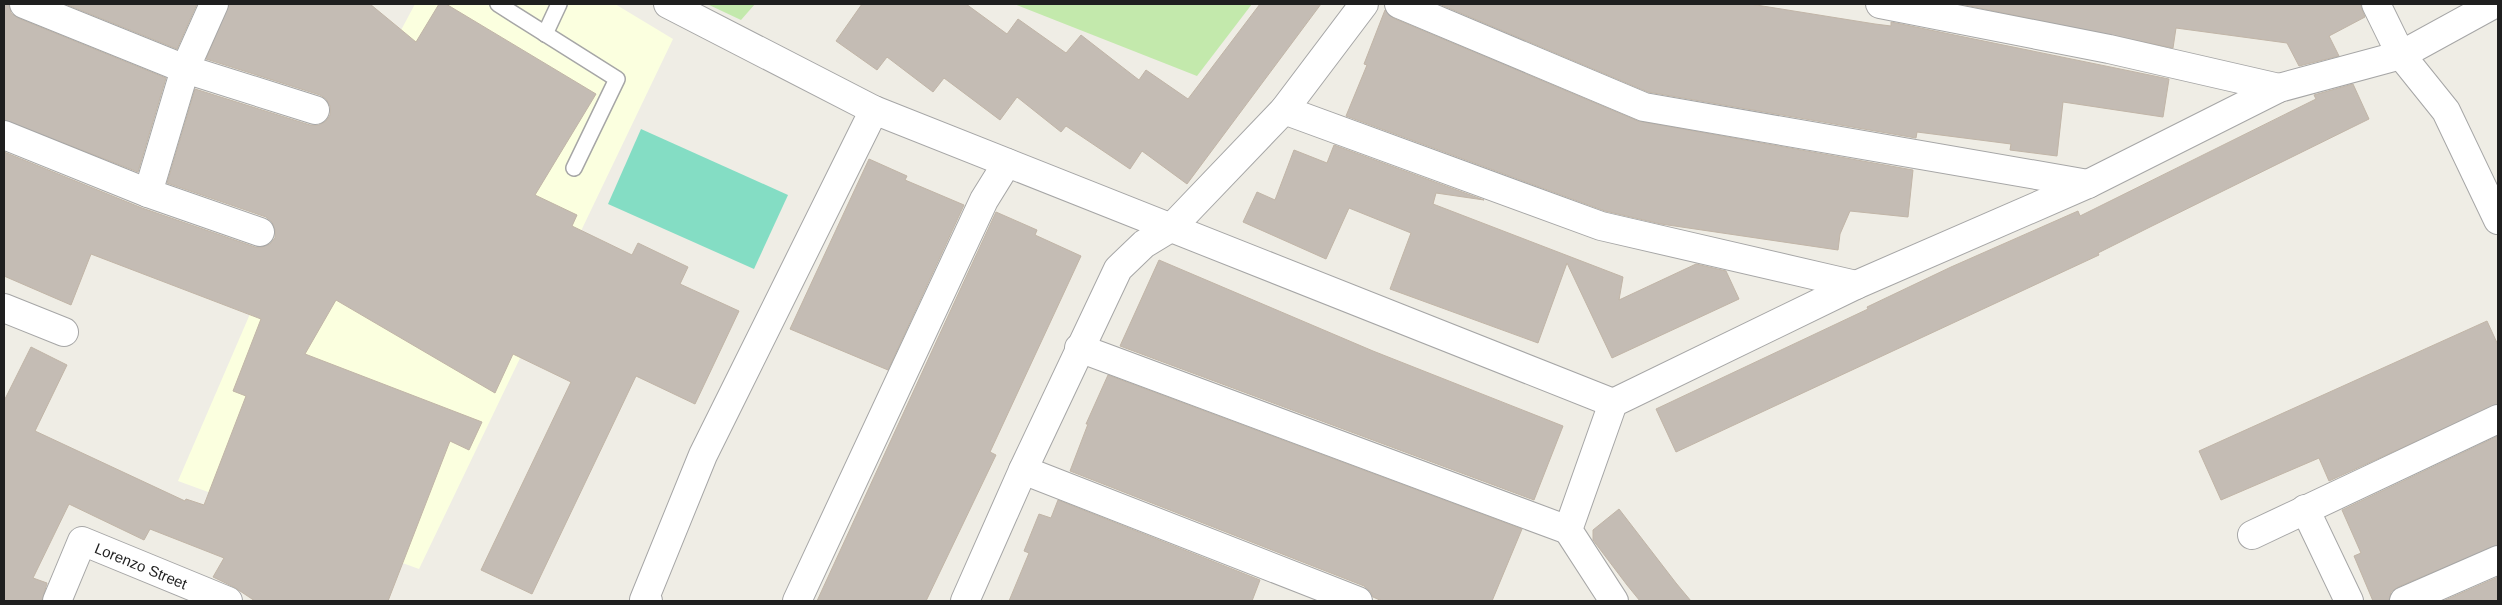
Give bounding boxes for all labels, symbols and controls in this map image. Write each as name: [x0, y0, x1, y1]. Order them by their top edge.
street label: Lorenzo Street: [92, 539, 191, 592]

